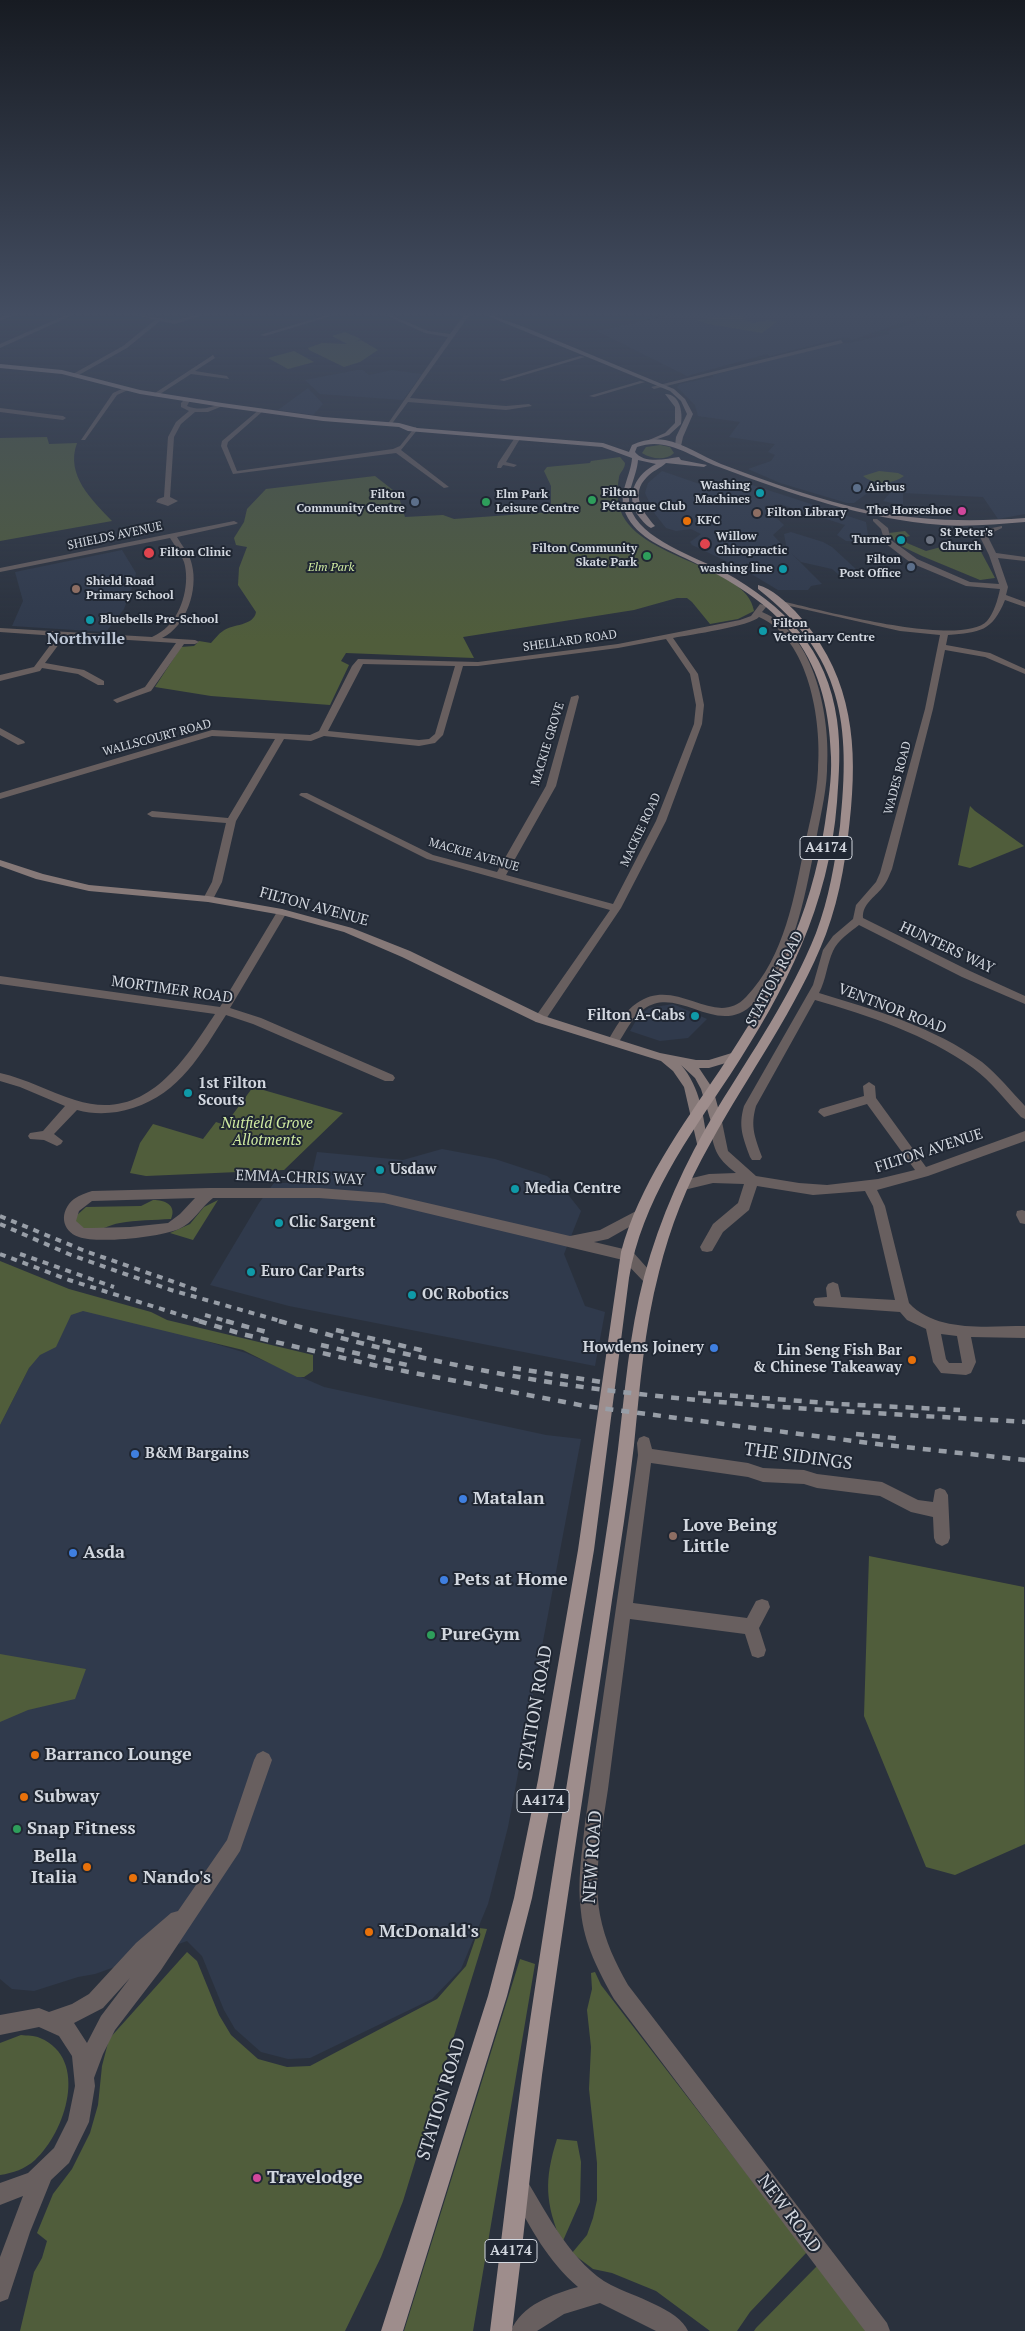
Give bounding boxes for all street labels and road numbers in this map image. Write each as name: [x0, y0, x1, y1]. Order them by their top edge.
street label: SHIELDS AVENUE: [66, 519, 164, 553]
street label: SHELLARD ROAD: [522, 627, 618, 655]
street label: MACKIE GROVE: [528, 700, 568, 788]
street label: WALLSCOURT ROAD: [101, 717, 213, 759]
street label: WADES ROAD: [881, 740, 915, 816]
street label: MACKIE ROAD: [618, 791, 664, 869]
street label: MACKIE AVENUE: [427, 835, 521, 875]
road number: A4174: [800, 836, 852, 860]
street label: FILTON AVENUE: [257, 884, 371, 930]
street label: HUNTERS WAY: [897, 918, 997, 978]
street label: STATION ROAD: [742, 928, 808, 1030]
street label: MORTIMER ROAD: [110, 973, 234, 1007]
street label: VENTNOR ROAD: [835, 980, 949, 1038]
street label: FILTON AVENUE: [873, 1125, 985, 1177]
street label: EMMA-CHRIS WAY: [235, 1167, 365, 1189]
street label: THE SIDINGS: [742, 1439, 854, 1475]
street label: STATION ROAD: [514, 1644, 558, 1772]
road number: A4174: [517, 1790, 569, 1812]
street label: NEW ROAD: [579, 1810, 607, 1904]
street label: STATION ROAD: [413, 2035, 471, 2163]
street label: NEW ROAD: [752, 2170, 826, 2258]
road number: A4174: [485, 2240, 537, 2262]

